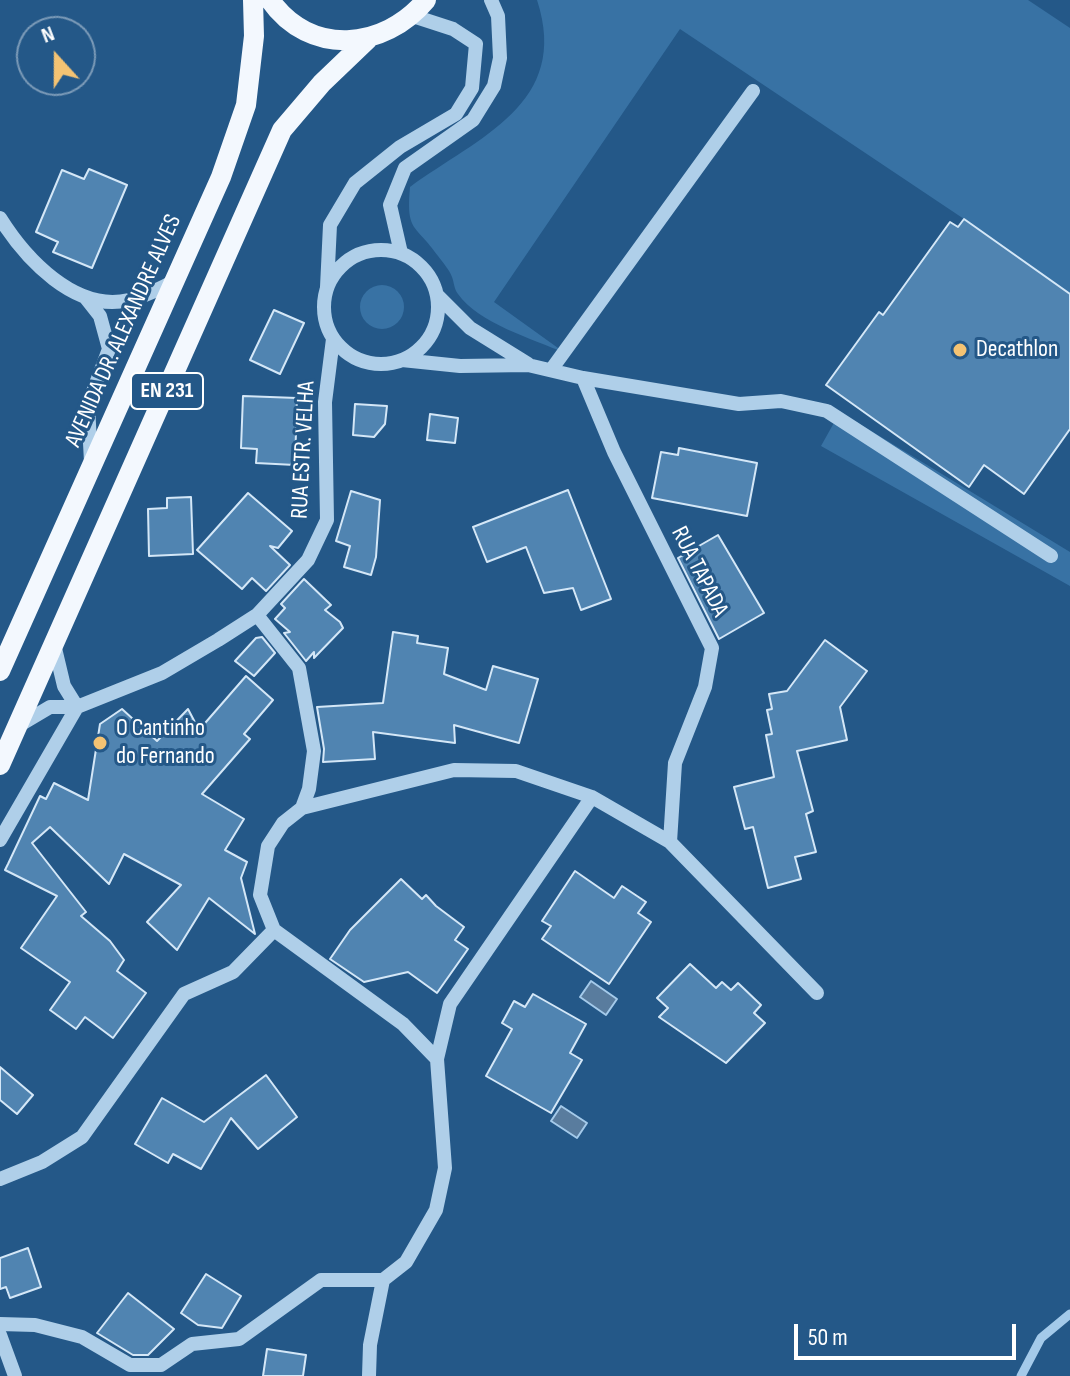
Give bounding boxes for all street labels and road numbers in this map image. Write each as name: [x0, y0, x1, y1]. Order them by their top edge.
street label: AVENIDA DR. ALEXANDRE ALVES: [60, 210, 188, 452]
road number: EN 231: [131, 373, 203, 409]
street label: RUA ESTR. VELHA: [286, 380, 322, 520]
street label: RUA TAPADA: [664, 522, 734, 622]

